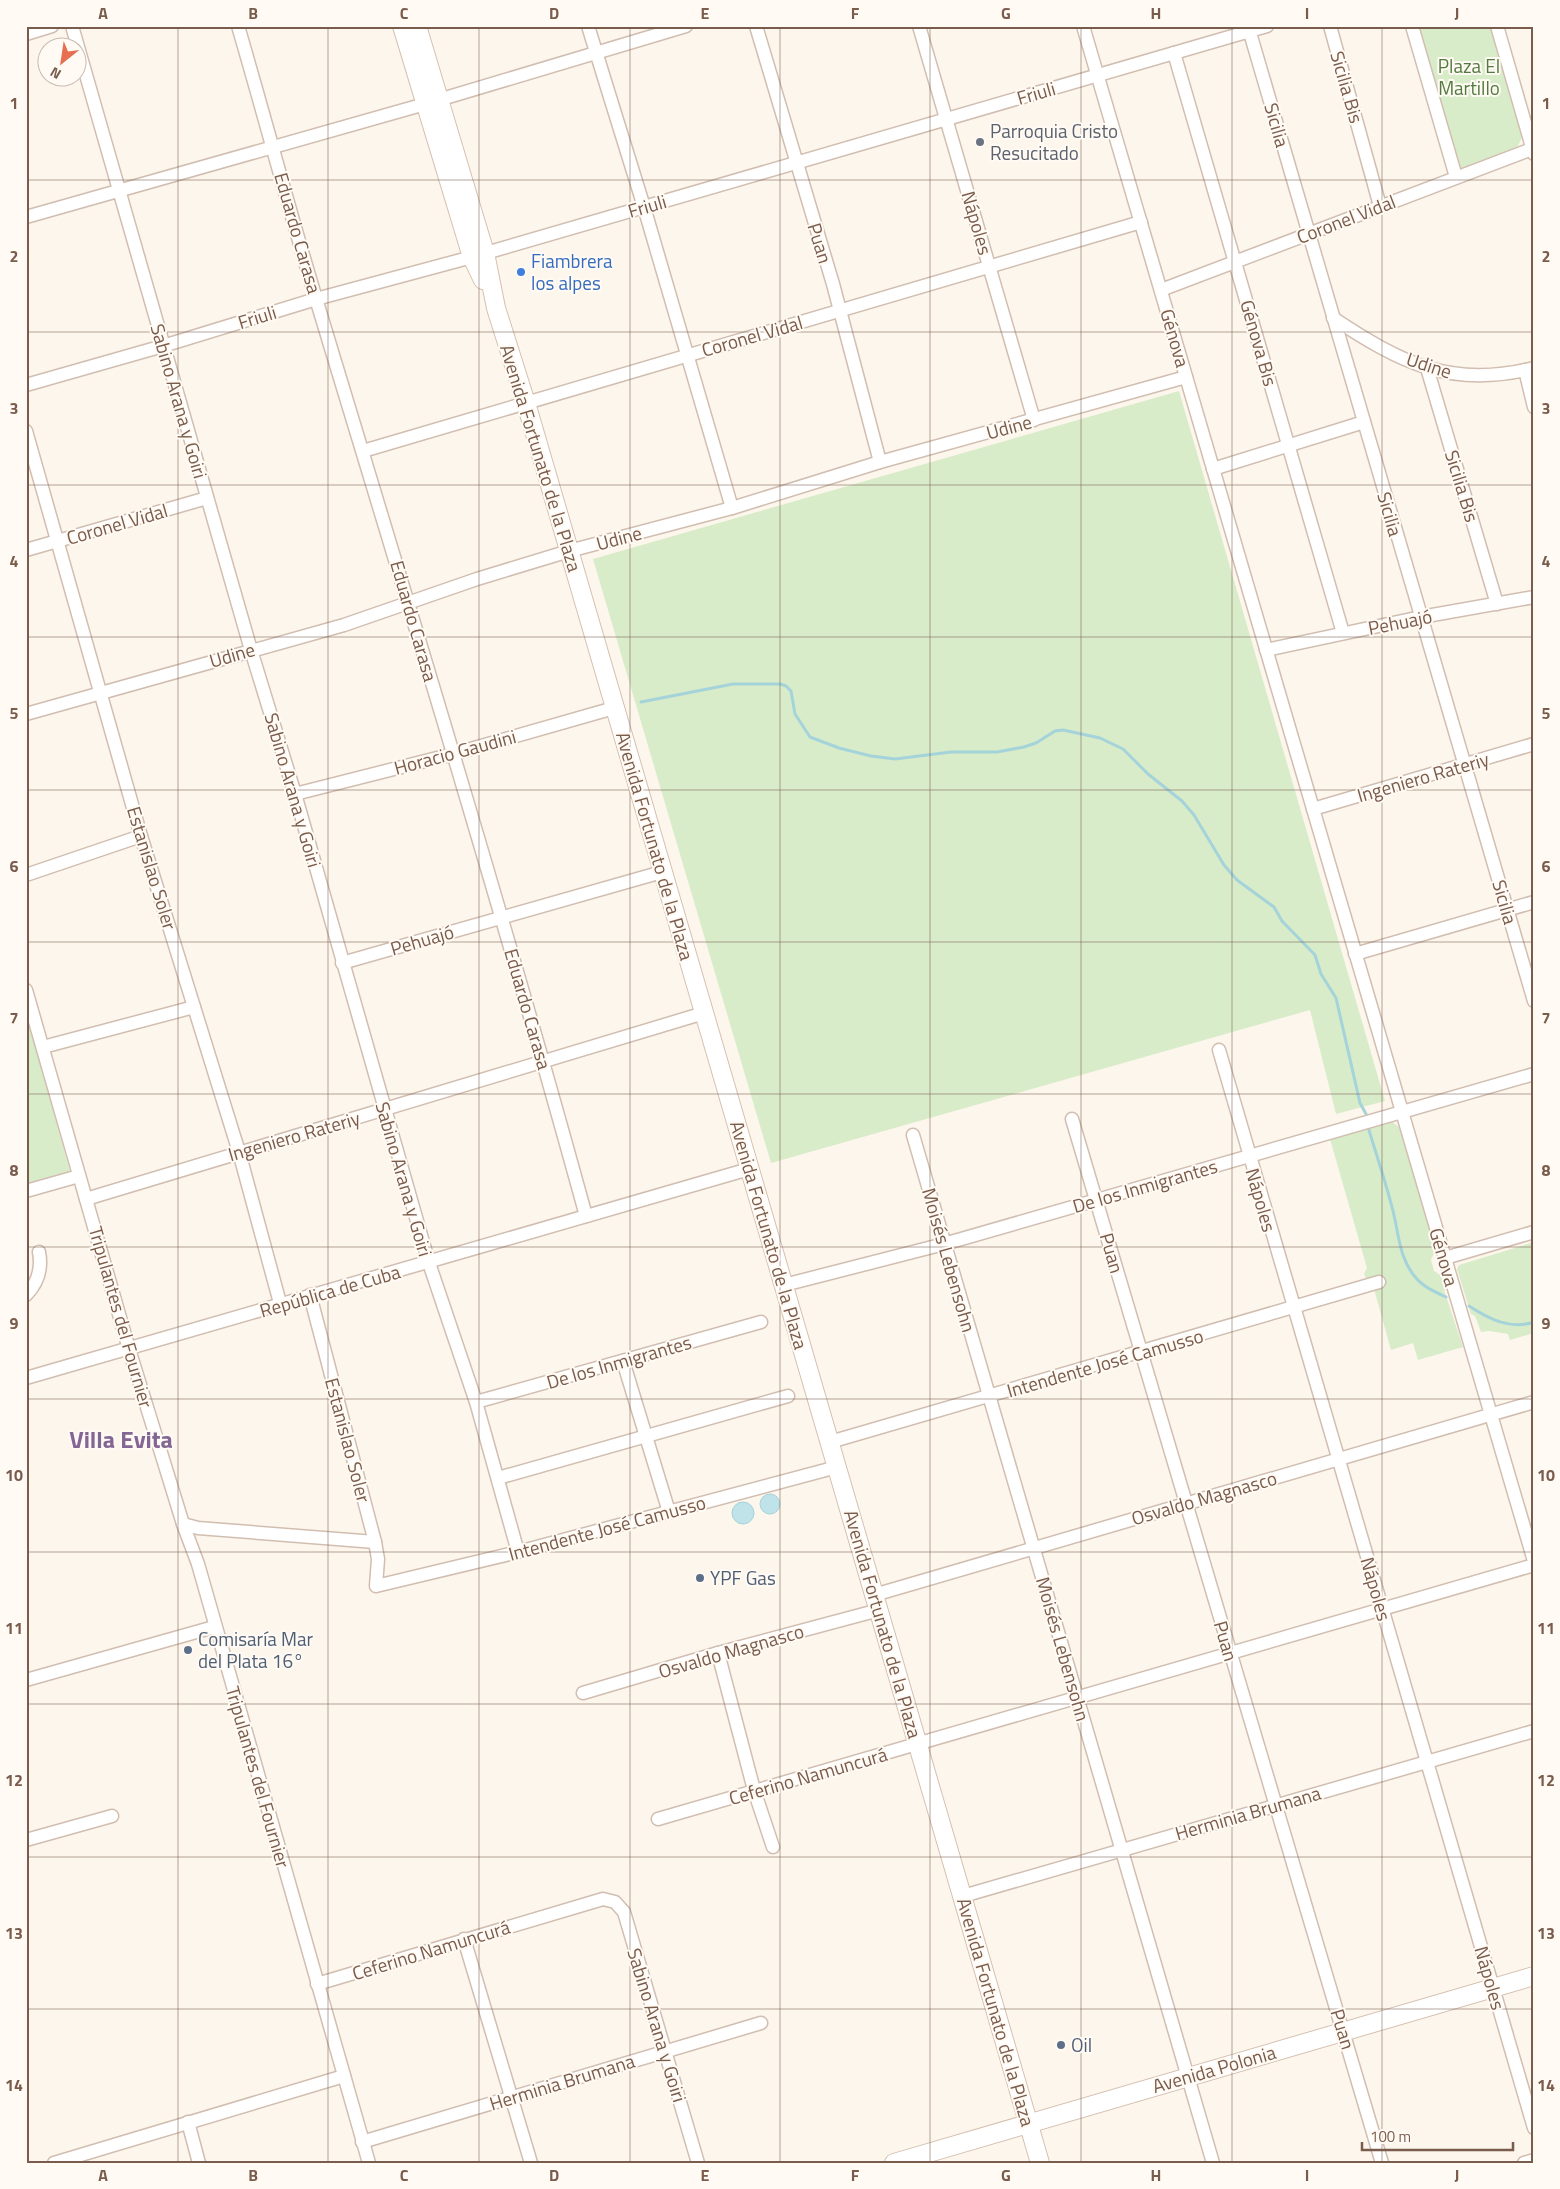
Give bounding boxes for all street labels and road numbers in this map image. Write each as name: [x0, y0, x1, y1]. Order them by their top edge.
street label: Sicilia Bis: [1323, 47, 1372, 127]
street label: Friuli: [1013, 73, 1059, 112]
street label: Sicilia: [1257, 99, 1298, 151]
street label: Eduardo Carasa: [267, 169, 330, 297]
street label: Friuli: [624, 186, 670, 225]
street label: Coronel Vidal: [1292, 186, 1400, 251]
street label: Nápoles: [955, 188, 1000, 258]
street label: Puan: [801, 219, 840, 267]
street label: Génova Bis: [1233, 296, 1286, 390]
street label: Friuli: [234, 297, 280, 336]
street label: Génova: [1153, 305, 1198, 371]
street label: Coronel Vidal: [698, 307, 806, 364]
street label: Sabino Arana y Goiri: [144, 320, 215, 482]
street label: Avenida Fortunato de la Plaza: [493, 341, 590, 576]
street label: Udine: [1403, 344, 1456, 385]
street label: Udine: [983, 407, 1035, 446]
street label: Sicilia Bis: [1438, 446, 1487, 526]
street label: Sicilia: [1370, 488, 1411, 540]
street label: Coronel Vidal: [63, 495, 171, 552]
street label: Udine: [593, 518, 645, 557]
street label: Eduardo Carasa: [383, 557, 446, 685]
street label: Pehuajó: [1365, 601, 1434, 642]
street label: Udine: [206, 634, 258, 675]
street label: Sabino Arana y Goiri: [258, 709, 329, 871]
street label: Horacio Gaudini: [391, 721, 519, 782]
street label: Avenida Fortunato de la Plaza: [609, 728, 702, 964]
street label: Ingeniero Rateriy: [1353, 744, 1492, 809]
street label: Estanislao Soler: [120, 803, 185, 934]
street label: Sicilia: [1485, 876, 1526, 928]
street label: Pehuajó: [387, 917, 457, 962]
street label: Eduardo Carasa: [497, 945, 560, 1073]
street label: Sabino Arana y Goiri: [369, 1098, 440, 1260]
street label: Ingeniero Rateriy: [224, 1103, 363, 1168]
street label: Avenida Fortunato de la Plaza: [723, 1117, 816, 1353]
street label: De los Inmigrantes: [1069, 1151, 1221, 1220]
street label: Nápoles: [1239, 1165, 1284, 1235]
street label: Moisés Lebensohn: [915, 1184, 984, 1336]
street label: Tripulantes del Fournier: [82, 1223, 161, 1411]
street label: Génova: [1422, 1224, 1467, 1290]
street label: Puan: [1093, 1229, 1132, 1277]
street label: República de Cuba: [256, 1256, 404, 1324]
street label: Intendente José Camusso: [1003, 1321, 1206, 1404]
street label: De los Inmigrantes: [543, 1327, 695, 1396]
street label: Estanislao Soler: [318, 1374, 379, 1506]
street label: Osvaldo Magnasco: [1128, 1463, 1280, 1532]
street label: Intendente José Camusso: [505, 1487, 709, 1568]
street label: Avenida Fortunato de la Plaza: [837, 1506, 930, 1742]
street label: Nápoles: [1354, 1554, 1399, 1624]
street label: Moisés Lebensohn: [1029, 1573, 1098, 1725]
street label: Osvaldo Magnasco: [655, 1616, 807, 1685]
street label: Puan: [1207, 1617, 1246, 1665]
street label: Tripulantes del Fournier: [219, 1683, 298, 1871]
street label: Ceferino Namuncurá: [725, 1739, 891, 1812]
street label: Herminia Brumana: [1172, 1778, 1325, 1847]
street label: Avenida Fortunato de la Plaza: [950, 1894, 1043, 2130]
street label: Ceferino Namuncurá: [348, 1912, 514, 1987]
street label: Nápoles: [1468, 1943, 1513, 2013]
street label: Sabino Arana y Goiri: [620, 1944, 695, 2105]
street label: Puan: [1324, 2005, 1363, 2053]
street label: Avenida Polonia: [1149, 2037, 1279, 2100]
street label: Herminia Brumana: [486, 2046, 639, 2117]

